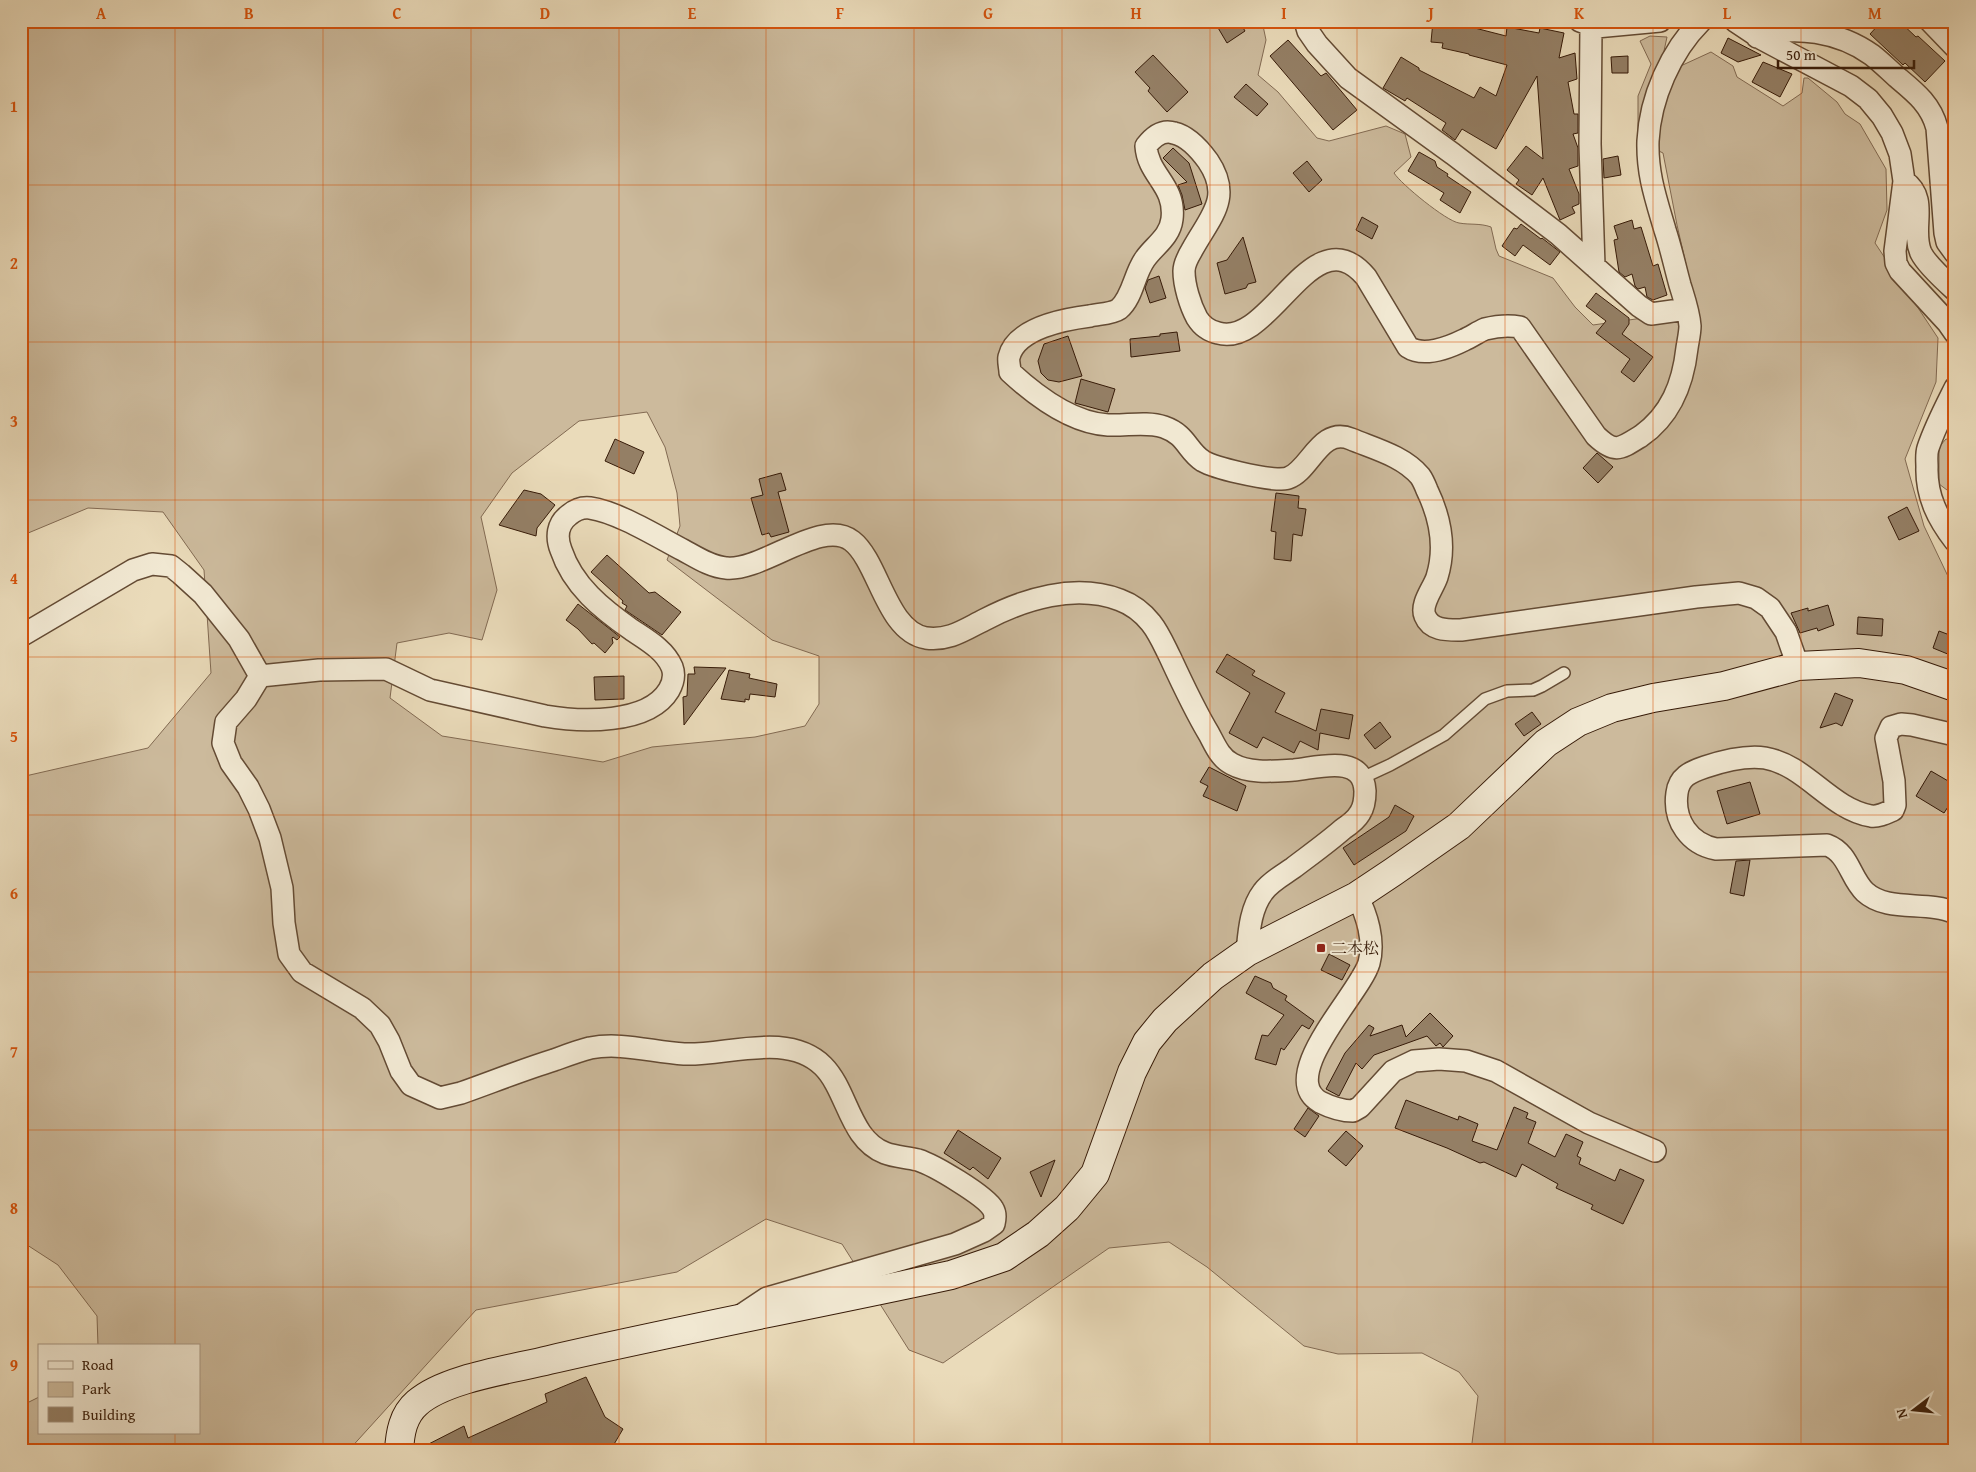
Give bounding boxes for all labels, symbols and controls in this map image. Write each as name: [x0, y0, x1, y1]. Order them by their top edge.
text: A: [96, 1, 107, 25]
text: B: [244, 1, 254, 25]
text: C: [392, 1, 402, 25]
text: D: [540, 1, 550, 25]
text: E: [688, 1, 697, 25]
text: F: [836, 1, 844, 25]
text: G: [983, 1, 993, 25]
text: H: [1130, 1, 1142, 25]
text: I: [1281, 1, 1287, 25]
text: J: [1425, 1, 1434, 25]
text: K: [1574, 1, 1585, 25]
text: L: [1723, 1, 1732, 25]
text: M: [1868, 1, 1882, 25]
scale bar: [1778, 38, 1915, 70]
text: 50 m: [1786, 44, 1817, 65]
text: 1: [10, 94, 18, 118]
text: 2: [10, 251, 18, 275]
text: 3: [10, 409, 18, 433]
text: 4: [10, 566, 18, 590]
text: 5: [10, 724, 18, 748]
text: 6: [10, 881, 18, 905]
place label: 二本松: [1331, 936, 1379, 960]
marker: 二本松: [1315, 942, 1327, 954]
text: 7: [10, 1039, 18, 1063]
text: 8: [10, 1196, 18, 1220]
legend: [38, 1344, 200, 1434]
text: 9: [10, 1353, 18, 1377]
text: Road: [82, 1354, 113, 1375]
text: Park: [82, 1378, 111, 1399]
north arrow: [1888, 1384, 1938, 1434]
text: Building: [82, 1404, 136, 1425]
text: N: [1890, 1406, 1912, 1421]

